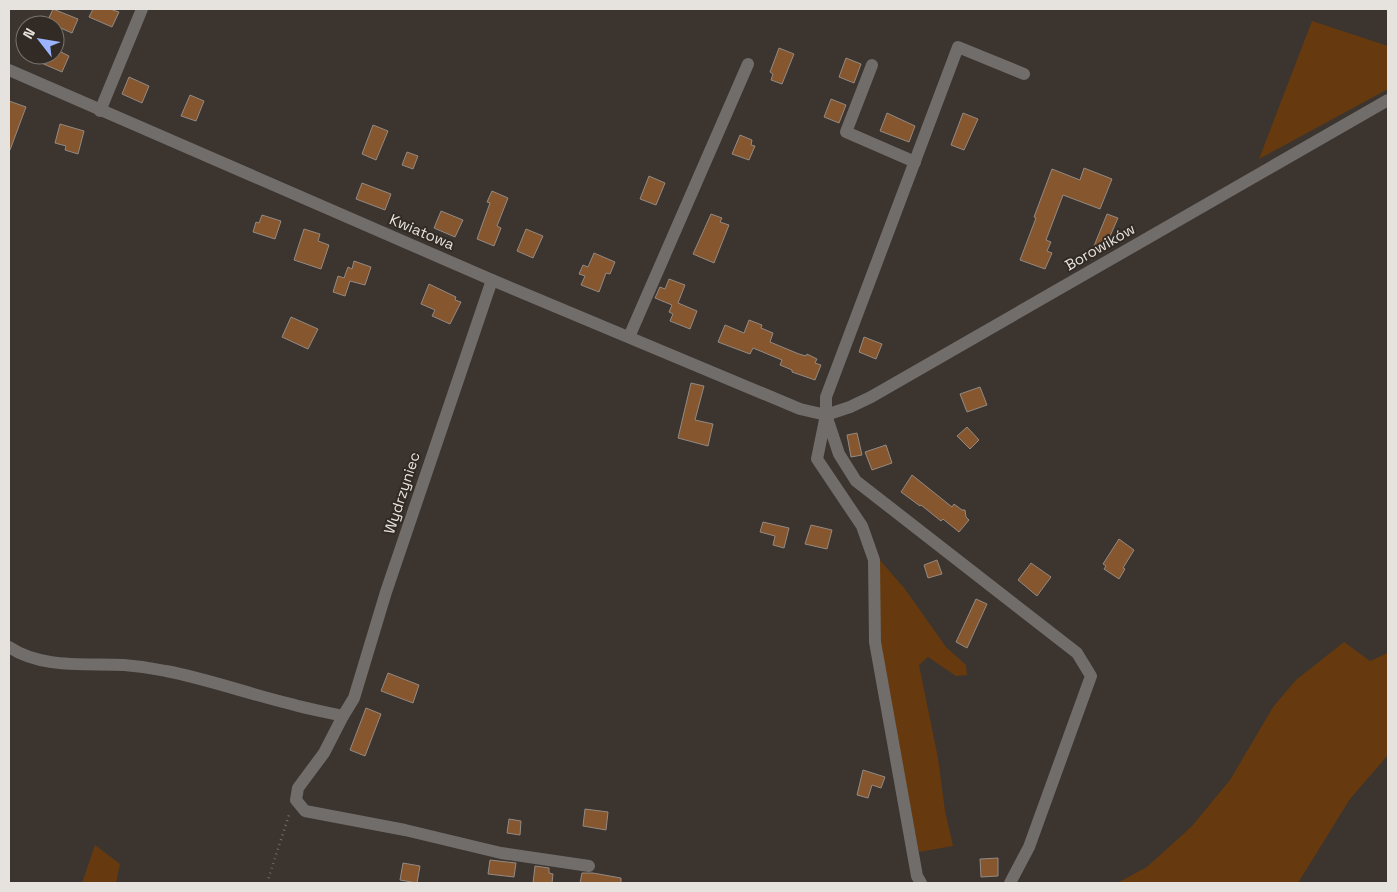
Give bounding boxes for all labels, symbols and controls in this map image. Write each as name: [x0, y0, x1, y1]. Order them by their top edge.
north arrow: [15, 15, 65, 65]
text: N: [19, 25, 39, 42]
street label: Kwiatowa: [387, 209, 458, 254]
street label: Borowików: [1061, 219, 1138, 274]
street label: Wydrzyniec: [379, 449, 424, 536]

